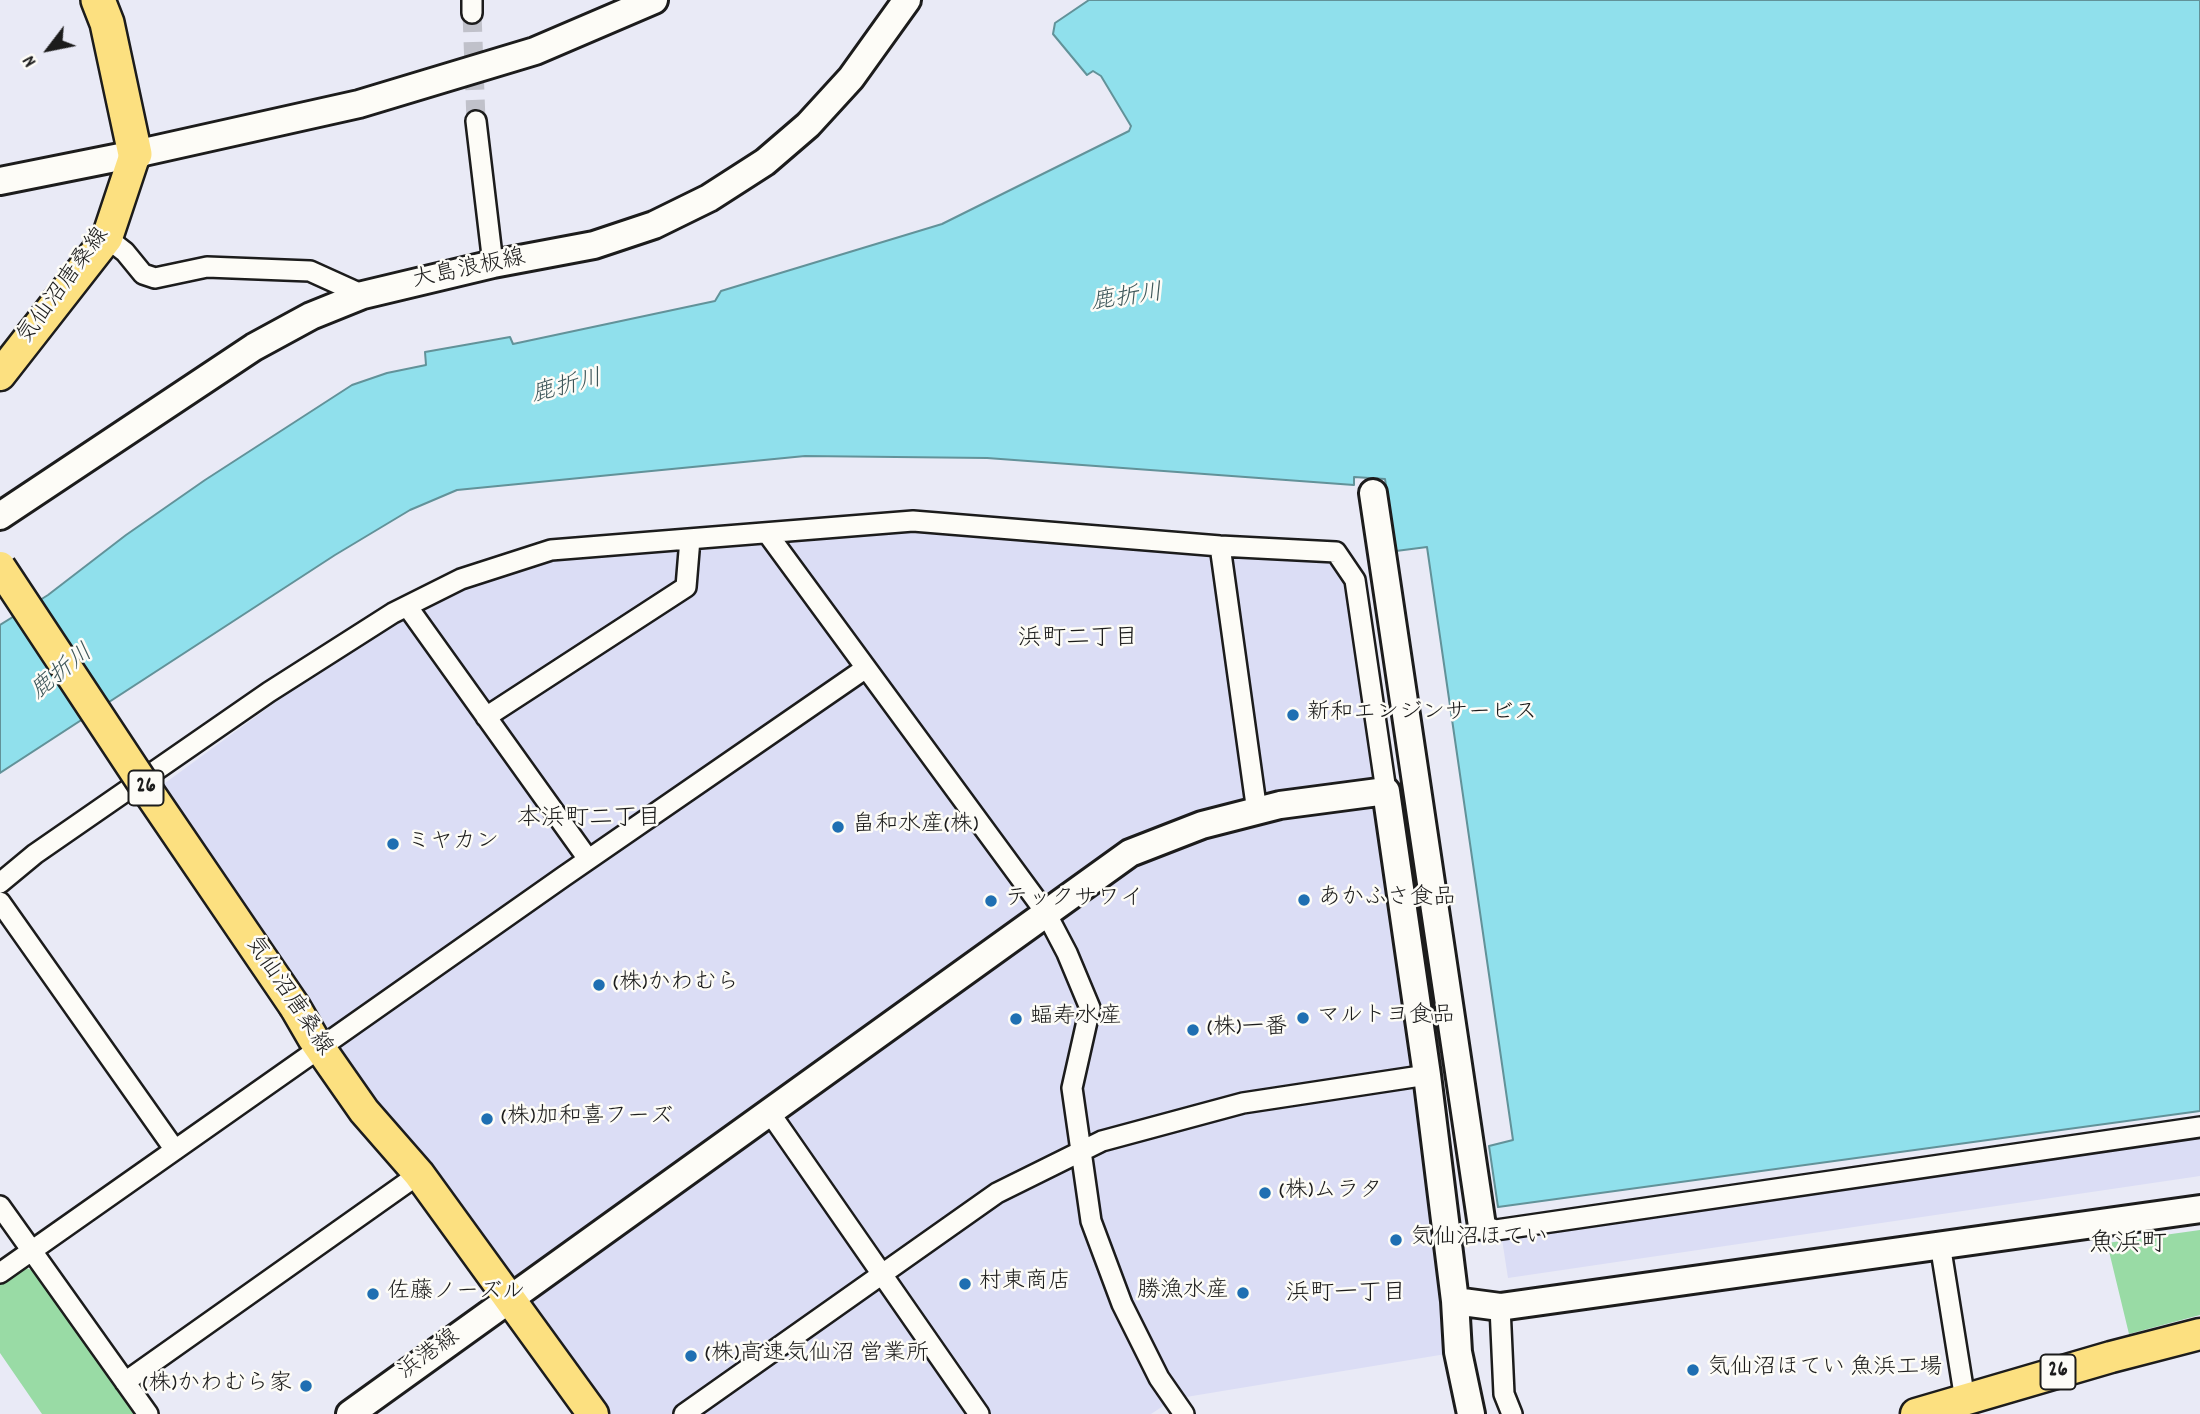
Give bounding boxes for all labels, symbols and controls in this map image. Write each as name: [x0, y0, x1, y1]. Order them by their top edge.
north arrow: [14, 14, 84, 84]
text: N: [17, 49, 45, 72]
street label: 気仙沼唐桑線: [13, 223, 117, 351]
street label: 大島浪板線: [410, 246, 528, 296]
water label: 鹿折川: [1089, 281, 1165, 319]
water label: 鹿折川: [529, 366, 605, 412]
district label: 浜町二丁目: [1018, 627, 1138, 655]
water label: 鹿折川: [26, 640, 100, 708]
place label: 新和エンジンサービス: [1307, 701, 1537, 729]
marker: 新和エンジンサービス: [1285, 707, 1301, 723]
road number: 26: [128, 770, 164, 806]
district label: 本浜町二丁目: [517, 807, 661, 835]
place label: 畠和水産(株): [852, 813, 978, 841]
marker: 畠和水産(株): [830, 819, 846, 835]
place label: ミヤカン: [407, 830, 499, 858]
marker: ミヤカン: [385, 836, 401, 852]
place label: あかふさ食品: [1318, 886, 1456, 914]
place label: テックサワイ: [1005, 887, 1143, 915]
marker: あかふさ食品: [1296, 892, 1312, 908]
marker: テックサワイ: [983, 893, 999, 909]
street label: 気仙沼唐桑線: [237, 932, 337, 1062]
place label: (株)かわむら: [613, 971, 739, 999]
marker: (株)かわむら: [591, 977, 607, 993]
place label: マルトヨ食品: [1317, 1004, 1455, 1032]
place label: 蝠寿水産: [1030, 1005, 1122, 1033]
marker: マルトヨ食品: [1295, 1010, 1311, 1026]
marker: 蝠寿水産: [1008, 1011, 1024, 1027]
place label: (株)一番: [1207, 1016, 1287, 1044]
marker: (株)一番: [1185, 1022, 1201, 1038]
place label: (株)加和喜フーズ: [501, 1105, 673, 1133]
marker: (株)加和喜フーズ: [479, 1111, 495, 1127]
place label: (株)ムラタ: [1279, 1179, 1382, 1207]
marker: (株)ムラタ: [1257, 1185, 1273, 1201]
place label: 気仙沼ほてい: [1410, 1226, 1548, 1254]
district label: 魚浜町: [2089, 1230, 2167, 1262]
marker: 気仙沼ほてい: [1388, 1232, 1404, 1248]
place label: 村東商店: [979, 1270, 1071, 1298]
marker: 村東商店: [957, 1276, 973, 1292]
place label: 勝漁水産: [1137, 1279, 1229, 1307]
place label: 佐藤ノーズル: [387, 1280, 525, 1308]
district label: 浜町一丁目: [1286, 1282, 1406, 1310]
marker: 勝漁水産: [1235, 1285, 1251, 1301]
marker: 佐藤ノーズル: [365, 1286, 381, 1302]
street label: 浜港線: [394, 1325, 466, 1387]
place label: (株)高速気仙沼 営業所: [705, 1342, 929, 1370]
marker: (株)高速気仙沼 営業所: [683, 1348, 699, 1364]
road number: 26: [2040, 1354, 2076, 1390]
place label: 気仙沼ほてい 魚浜工場: [1707, 1356, 1942, 1384]
marker: 気仙沼ほてい 魚浜工場: [1685, 1362, 1701, 1378]
place label: (株)かわむら家: [143, 1372, 292, 1400]
marker: (株)かわむら家: [298, 1378, 314, 1394]

